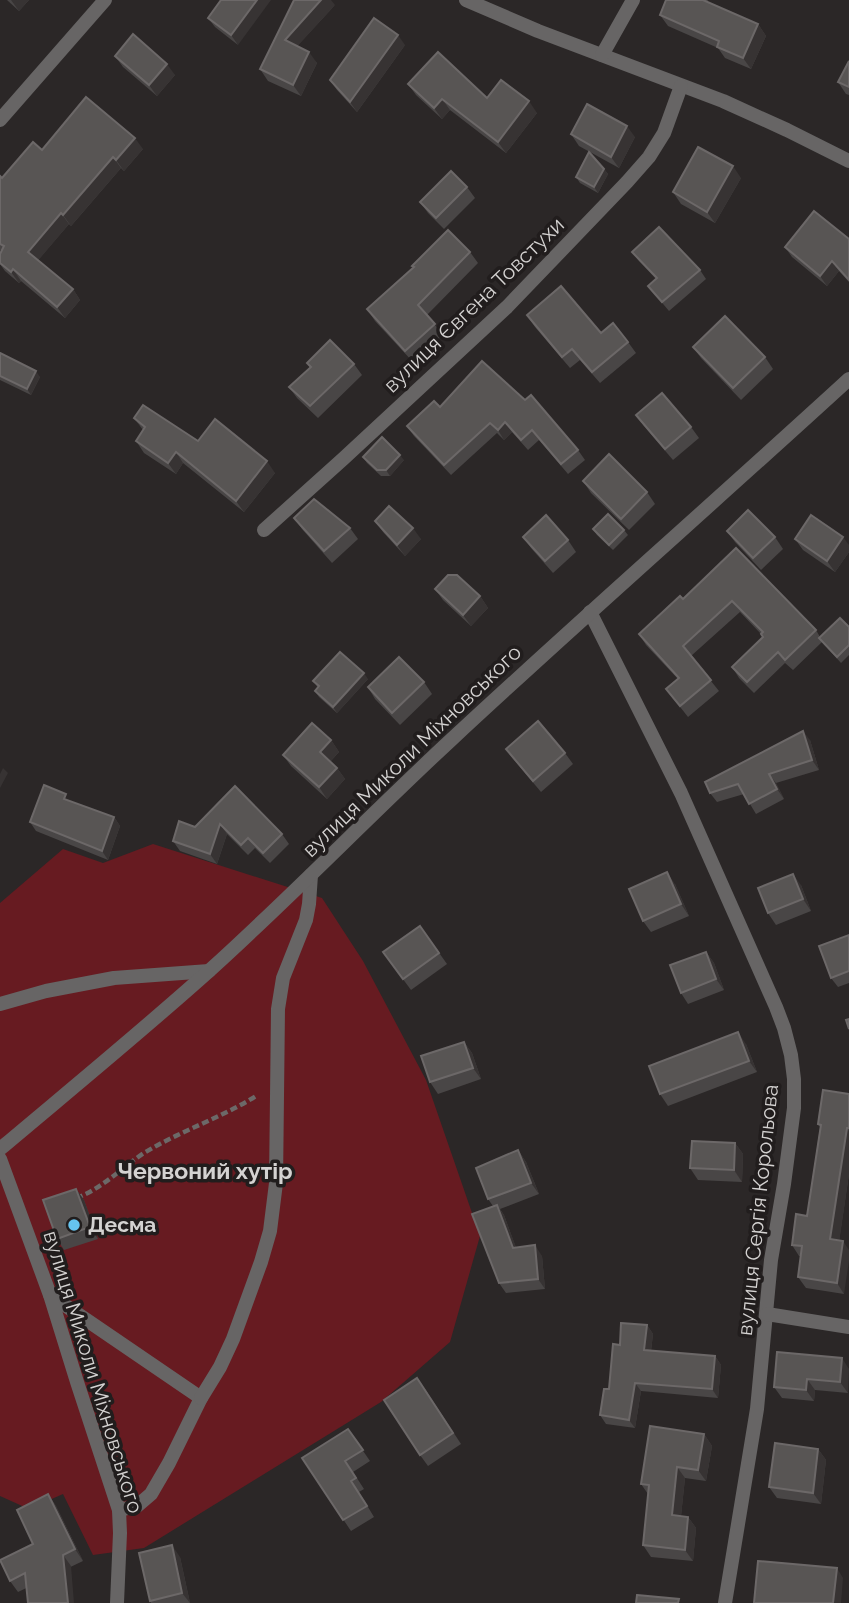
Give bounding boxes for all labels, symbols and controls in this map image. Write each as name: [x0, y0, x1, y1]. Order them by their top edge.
street label: вулиця Євгена Товстухи: [378, 212, 569, 397]
street label: вулиця Миколи Міхновського: [297, 639, 526, 862]
street label: вулиця Сергія Корольова: [732, 1083, 783, 1337]
district label: Червоний хутір: [117, 1157, 293, 1184]
place label: Десма: [88, 1212, 156, 1237]
marker: Десма: [66, 1217, 82, 1233]
street label: вулиця Миколи Міхновського: [39, 1228, 148, 1516]

